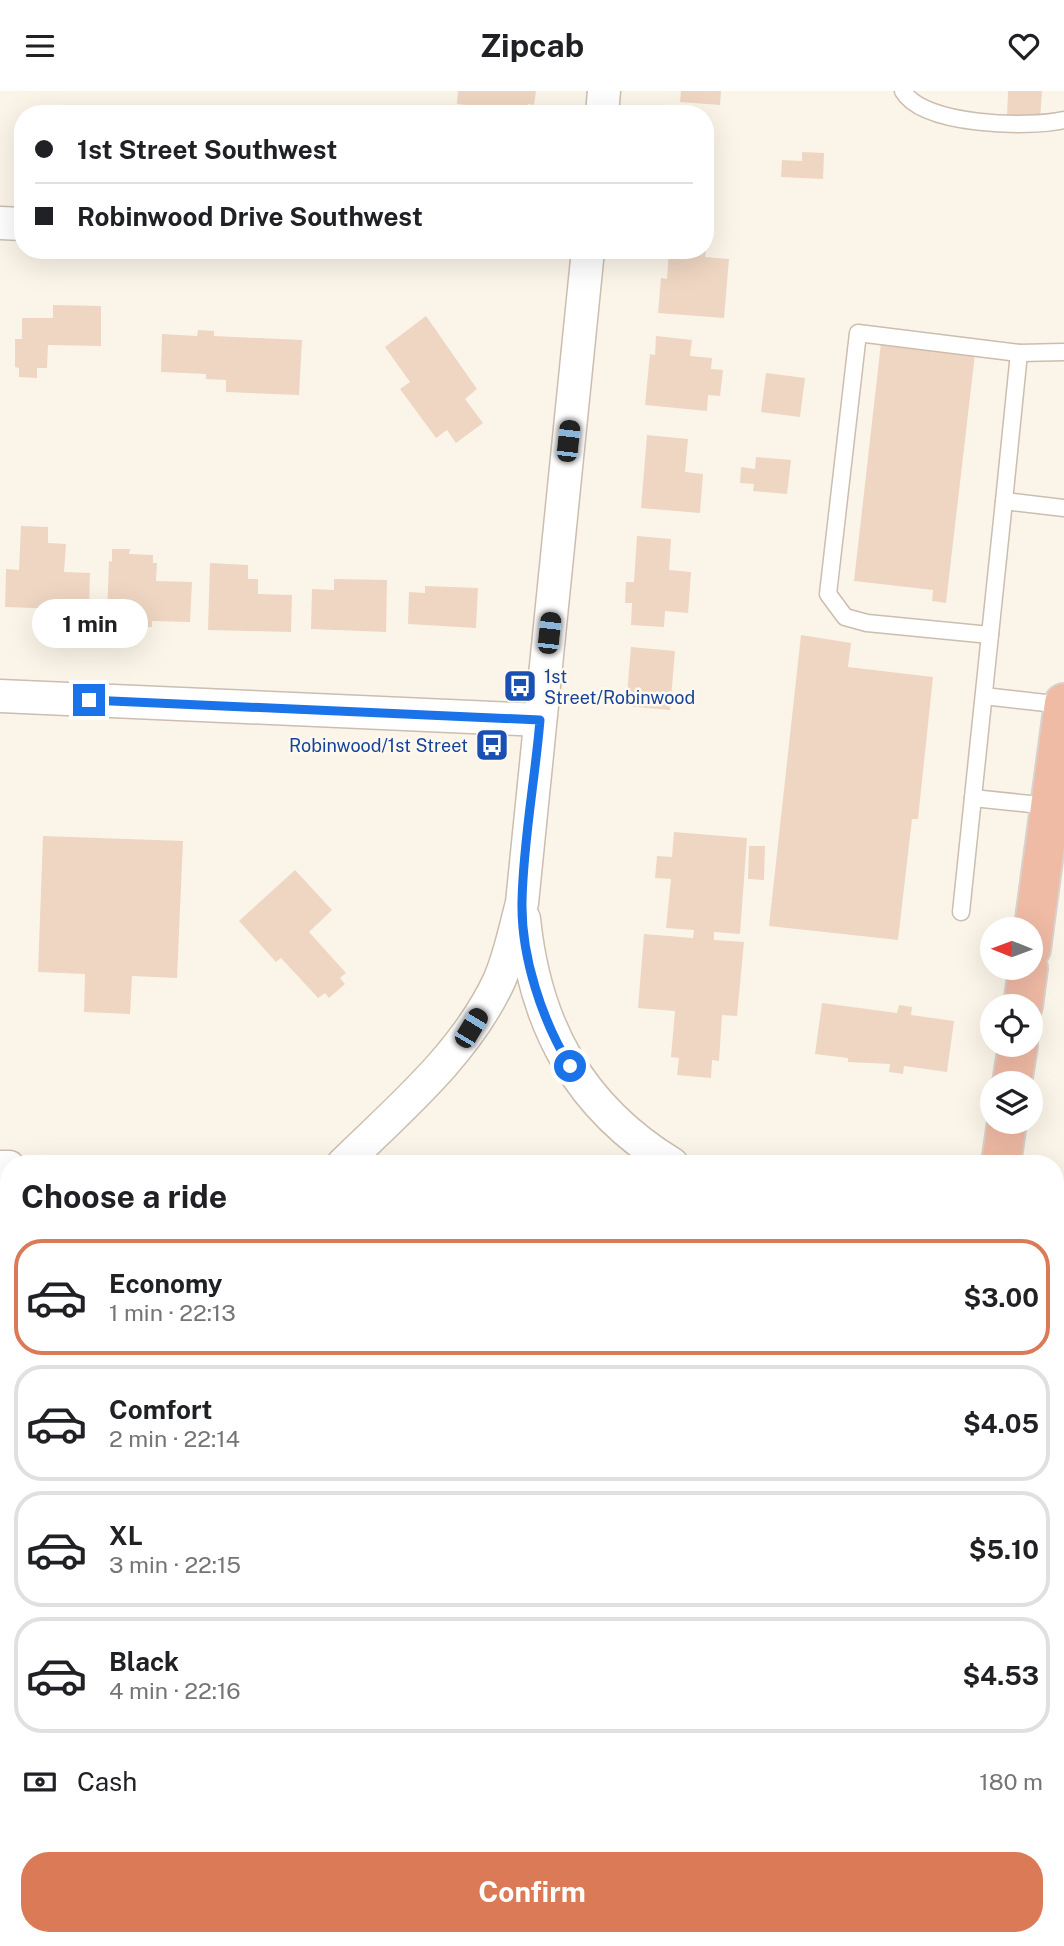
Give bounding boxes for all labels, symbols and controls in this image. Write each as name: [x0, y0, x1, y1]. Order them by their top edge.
icon: menu: [21, 27, 59, 65]
text: Zipcab: [480, 27, 584, 64]
icon: heart: [1005, 27, 1043, 65]
text: 1st Street Southwest: [77, 134, 337, 165]
text: Robinwood Drive Southwest: [77, 201, 423, 232]
car: [556, 419, 581, 463]
callout: 1 min: [31, 599, 147, 647]
text: 1 min: [62, 610, 118, 637]
car: [537, 611, 562, 655]
place label: 1st Street/Robinwood: [544, 666, 695, 708]
bus stop icon: 1st Street/Robinwood: [501, 667, 539, 705]
route end: [73, 684, 105, 716]
bus stop icon: Robinwood/1st Street: [473, 726, 511, 764]
place label: Robinwood/1st Street: [289, 735, 468, 756]
north arrow: [980, 917, 1043, 980]
map controls: [980, 917, 1043, 1134]
button: locate: [980, 994, 1043, 1057]
car: [452, 1005, 491, 1051]
route start: [554, 1050, 586, 1082]
button: layers: [980, 1071, 1043, 1134]
text: Choose a ride: [21, 1178, 227, 1215]
icon: car: [25, 1266, 88, 1329]
text: Economy: [109, 1268, 222, 1299]
text: $3.00: [964, 1282, 1039, 1313]
text: 1 min · 22:13: [109, 1299, 236, 1326]
icon: car: [25, 1392, 88, 1455]
text: Comfort: [109, 1394, 212, 1425]
text: $4.05: [963, 1408, 1039, 1439]
text: 2 min · 22:14: [109, 1425, 240, 1452]
icon: car: [25, 1518, 88, 1581]
text: XL: [109, 1520, 143, 1551]
text: $5.10: [969, 1534, 1039, 1565]
text: 3 min · 22:15: [109, 1551, 241, 1578]
icon: car: [25, 1644, 88, 1707]
text: Black: [109, 1646, 179, 1677]
text: $4.53: [962, 1660, 1039, 1691]
text: 4 min · 22:16: [109, 1677, 241, 1704]
icon: cash: [21, 1763, 59, 1801]
text: Cash: [77, 1766, 137, 1797]
text: 180 m: [979, 1768, 1043, 1795]
button: Confirm: [21, 1852, 1043, 1932]

